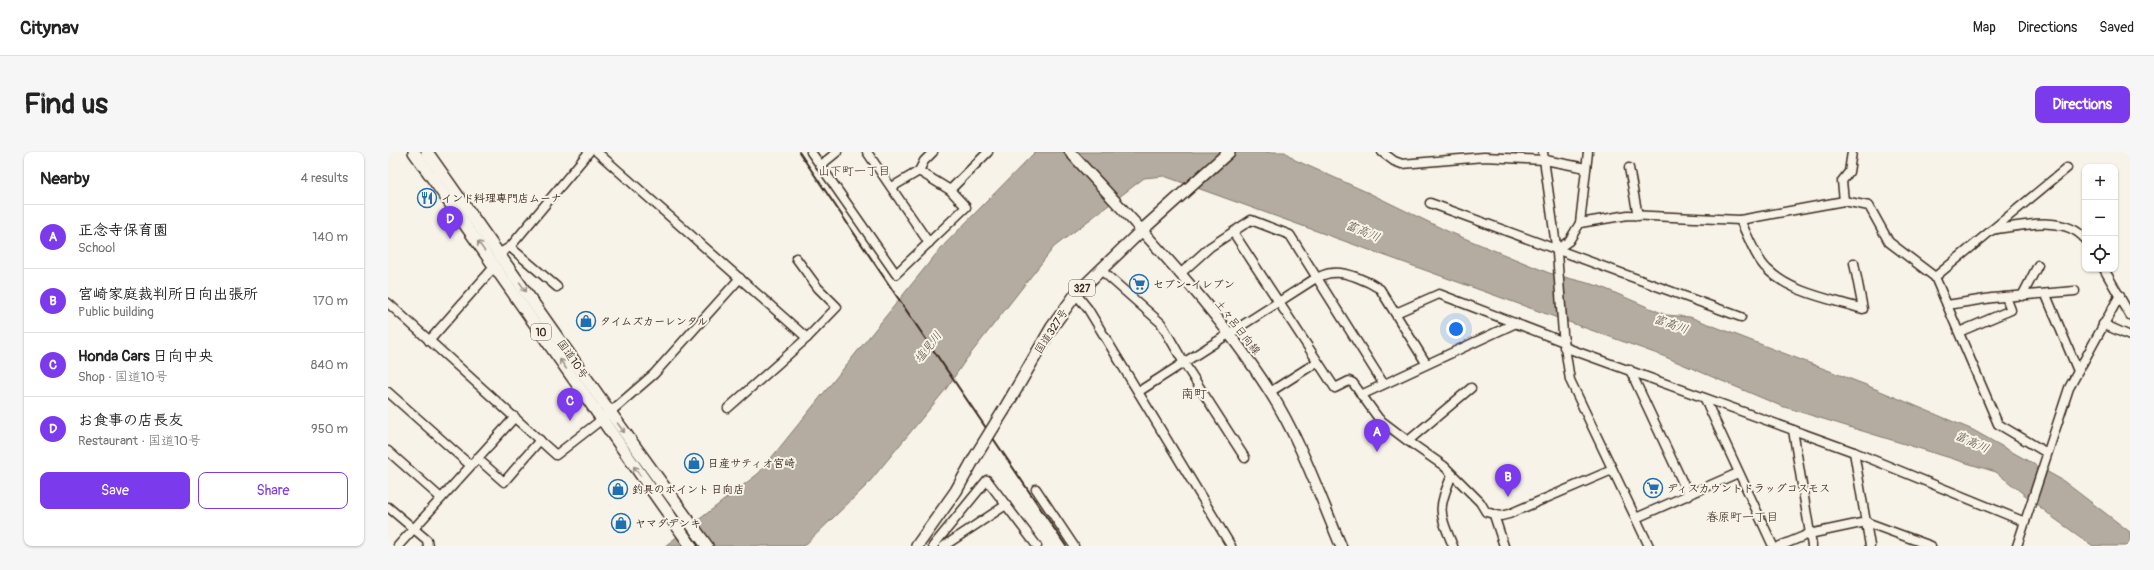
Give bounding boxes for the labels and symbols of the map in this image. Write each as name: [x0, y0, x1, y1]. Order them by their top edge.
district label: 山下町一丁目: [818, 164, 890, 179]
restaurant icon: インド料理専門店ムーナ: [416, 187, 438, 209]
place label: インド料理専門店ムーナ: [441, 192, 562, 205]
pin: D: [437, 206, 463, 239]
water label: 富高川: [1343, 218, 1382, 245]
one-way arrow: [477, 241, 485, 252]
supermarket icon: セブン-イレブン: [1128, 273, 1150, 295]
place label: セブン-イレブン: [1153, 278, 1235, 291]
road number: 327: [1069, 280, 1095, 296]
one-way arrow: [519, 281, 527, 292]
street label: 土々呂日向線: [1212, 297, 1263, 357]
street label: 国道327号: [1032, 306, 1071, 356]
shop icon: タイムズカーレンタル: [575, 310, 597, 332]
water label: 富高川: [1651, 312, 1690, 337]
place label: タイムズカーレンタル: [600, 315, 708, 328]
your location: [1446, 319, 1466, 339]
road number: 10: [531, 324, 551, 340]
water label: 塩見川: [911, 329, 945, 366]
street label: 国道10号: [554, 337, 591, 381]
one-way arrow: [559, 359, 567, 370]
district label: 南町: [1181, 386, 1207, 402]
pin: C: [557, 388, 583, 421]
pin: A: [1364, 419, 1390, 452]
one-way arrow: [617, 422, 625, 433]
water label: 富高川: [1952, 428, 1991, 457]
shop icon: 日産サティオ宮崎: [683, 452, 705, 474]
place label: 日産サティオ宮崎: [708, 457, 795, 470]
pin: B: [1495, 464, 1521, 497]
one-way arrow: [633, 465, 641, 476]
supermarket icon: ディスカウントドラッグコスモス: [1642, 477, 1664, 499]
shop icon: 釣具のポイント 日向店: [607, 478, 629, 500]
place label: ディスカウントドラッグコスモス: [1667, 482, 1830, 495]
place label: 釣具のポイント 日向店: [632, 483, 744, 496]
district label: 春原町一丁目: [1706, 510, 1778, 525]
shop icon: ヤマダデンキ: [610, 512, 632, 534]
place label: ヤマダデンキ: [635, 517, 701, 530]

